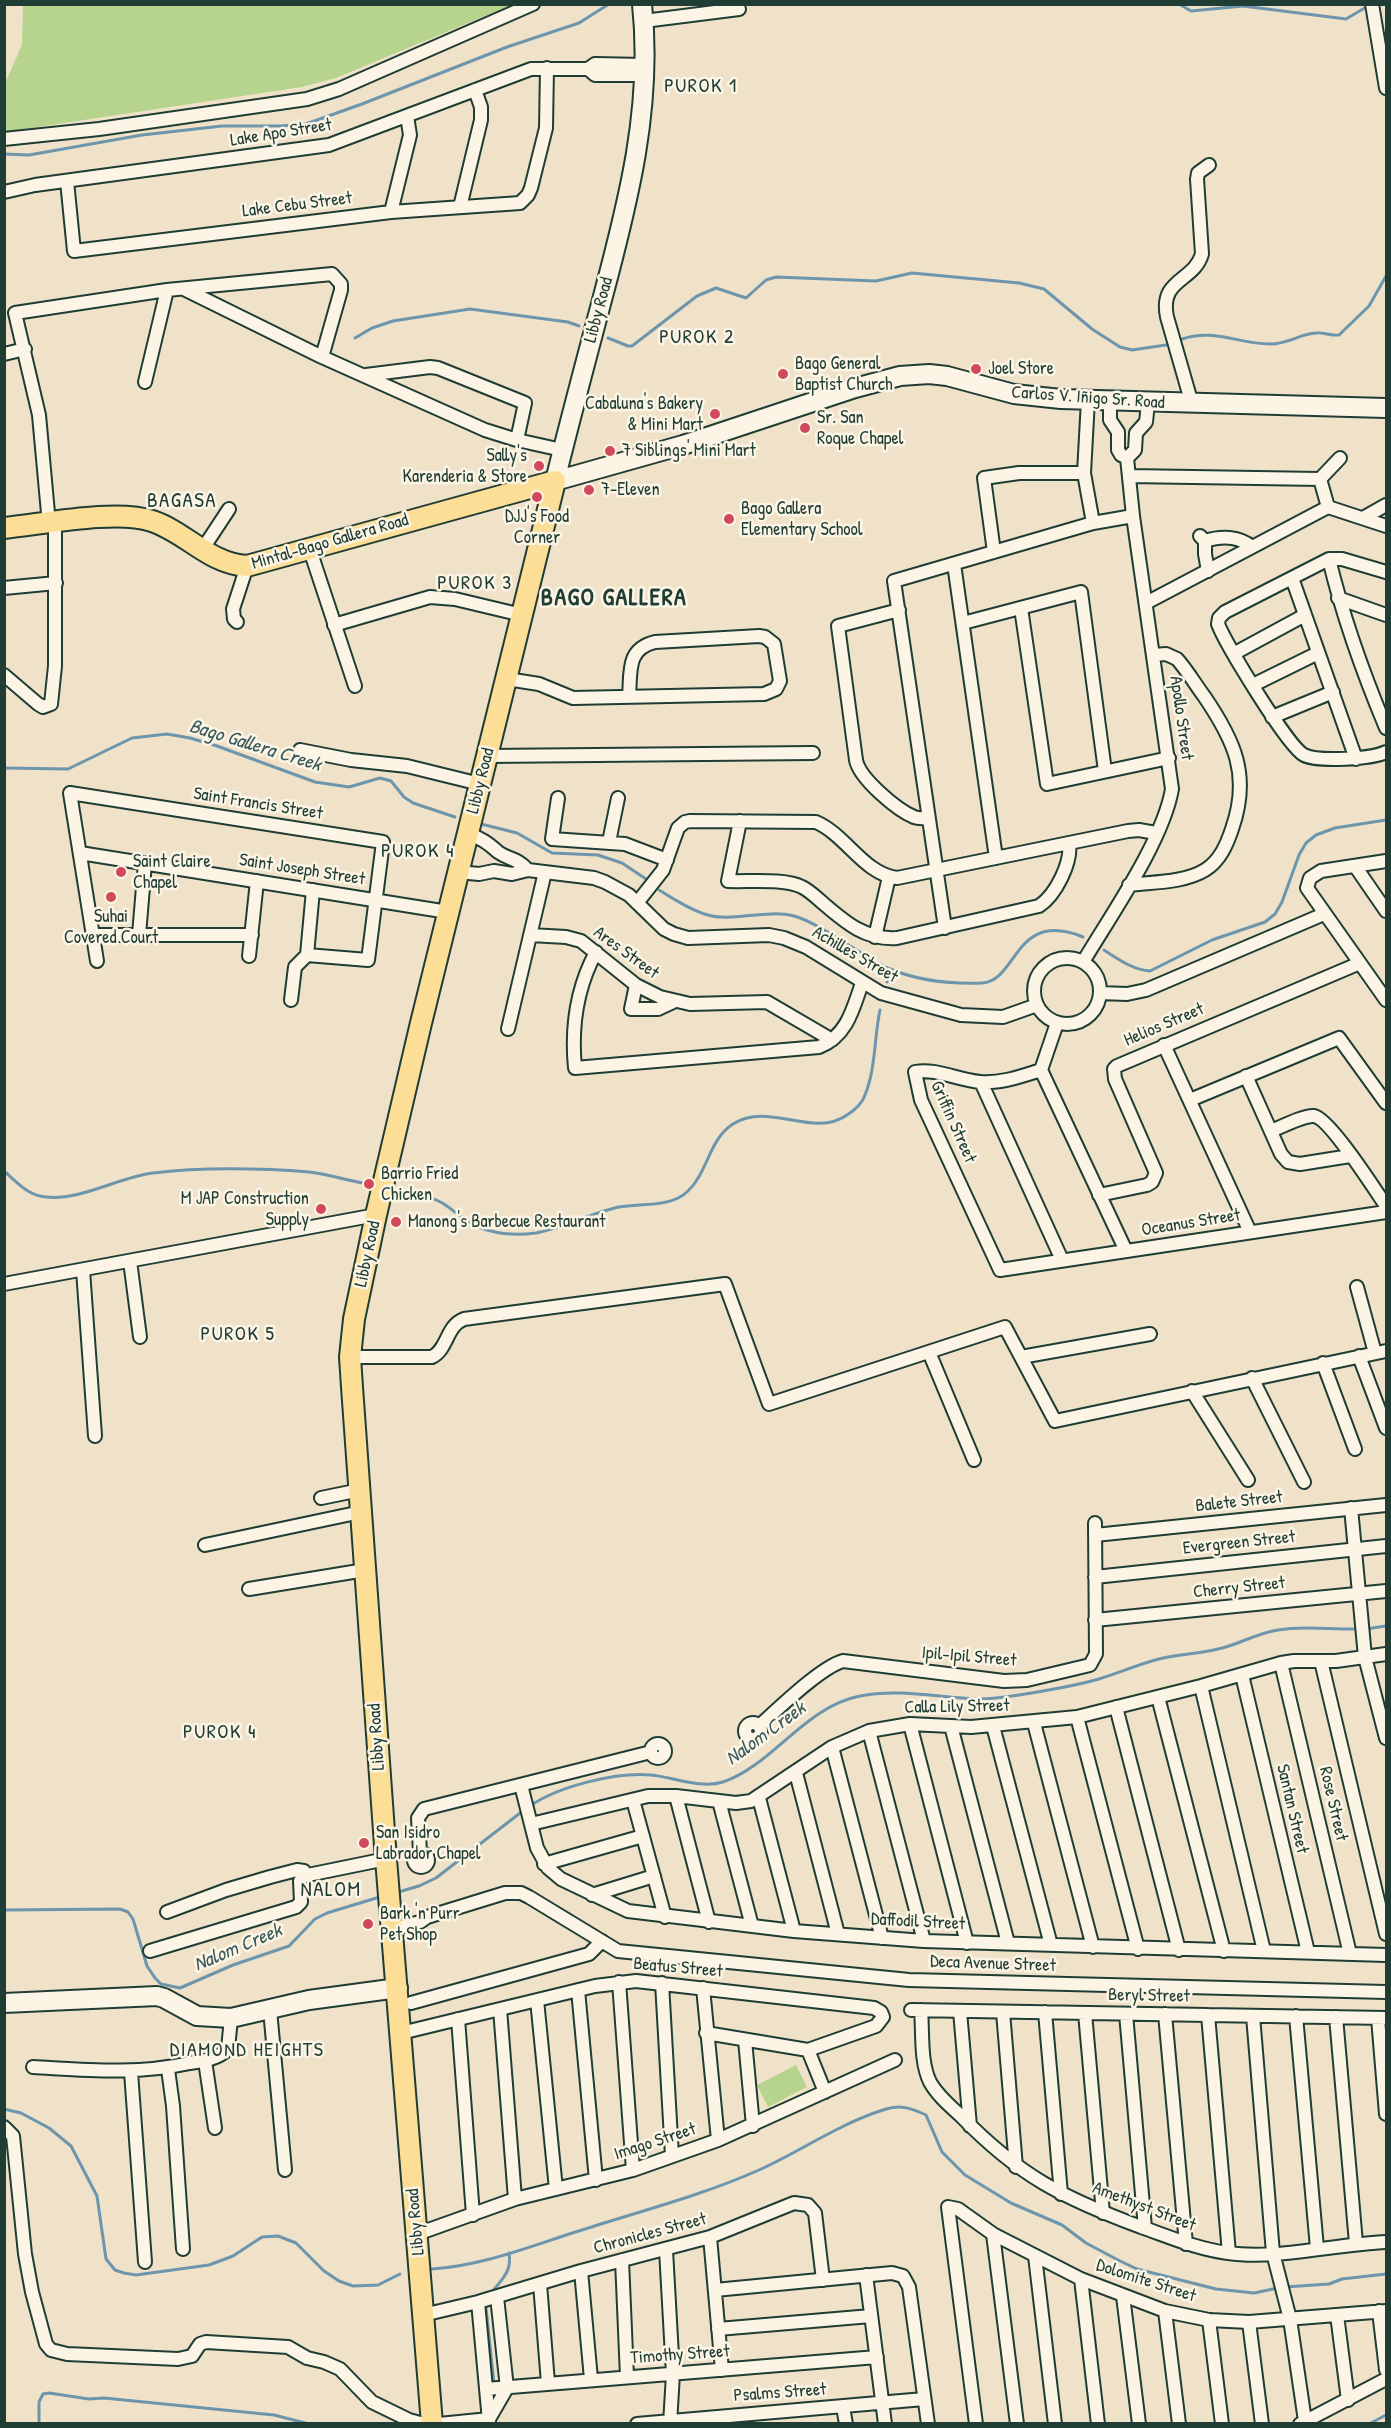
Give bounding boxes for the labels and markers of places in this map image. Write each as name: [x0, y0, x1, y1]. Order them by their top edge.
place label: Bago General Baptist Church: [795, 353, 892, 395]
place label: Joel Store: [988, 358, 1054, 380]
marker: Joel Store: [969, 362, 983, 376]
marker: Bago General Baptist Church: [776, 367, 790, 381]
place label: Cabaluna's Bakery & Mini Mart: [585, 393, 703, 436]
marker: Cabaluna's Bakery & Mini Mart: [708, 407, 722, 421]
place label: Sr. San Roque Chapel: [817, 407, 903, 450]
marker: Sr. San Roque Chapel: [798, 421, 812, 435]
place label: 7 Siblings' Mini Mart: [622, 440, 756, 462]
marker: 7 Siblings' Mini Mart: [603, 444, 617, 458]
place label: Sally's Karenderia & Store: [402, 445, 527, 488]
marker: Sally's Karenderia & Store: [532, 459, 546, 473]
place label: 7-Eleven: [601, 479, 660, 501]
marker: 7-Eleven: [582, 483, 596, 497]
marker: DJJ's Food Corner: [530, 490, 544, 504]
place label: Bago Gallera Elementary School: [741, 498, 862, 540]
place label: DJJ's Food Corner: [505, 506, 569, 548]
marker: Bago Gallera Elementary School: [722, 512, 736, 526]
place label: Saint Claire Chapel: [133, 851, 211, 894]
marker: Saint Claire Chapel: [114, 865, 128, 879]
marker: Suhai Covered Court: [104, 890, 118, 904]
place label: Suhai Covered Court: [64, 906, 158, 948]
place label: Barrio Fried Chicken: [381, 1163, 458, 1206]
marker: Barrio Fried Chicken: [362, 1177, 376, 1191]
place label: M JAP Construction Supply: [181, 1188, 309, 1230]
marker: M JAP Construction Supply: [314, 1202, 328, 1216]
place label: Manong's Barbecue Restaurant: [408, 1211, 606, 1233]
marker: Manong's Barbecue Restaurant: [389, 1215, 403, 1229]
place label: San Isidro Labrador Chapel: [376, 1822, 481, 1864]
marker: San Isidro Labrador Chapel: [357, 1836, 371, 1850]
place label: Bark 'n Purr Pet Shop: [380, 1903, 460, 1946]
marker: Bark 'n Purr Pet Shop: [361, 1917, 375, 1931]

